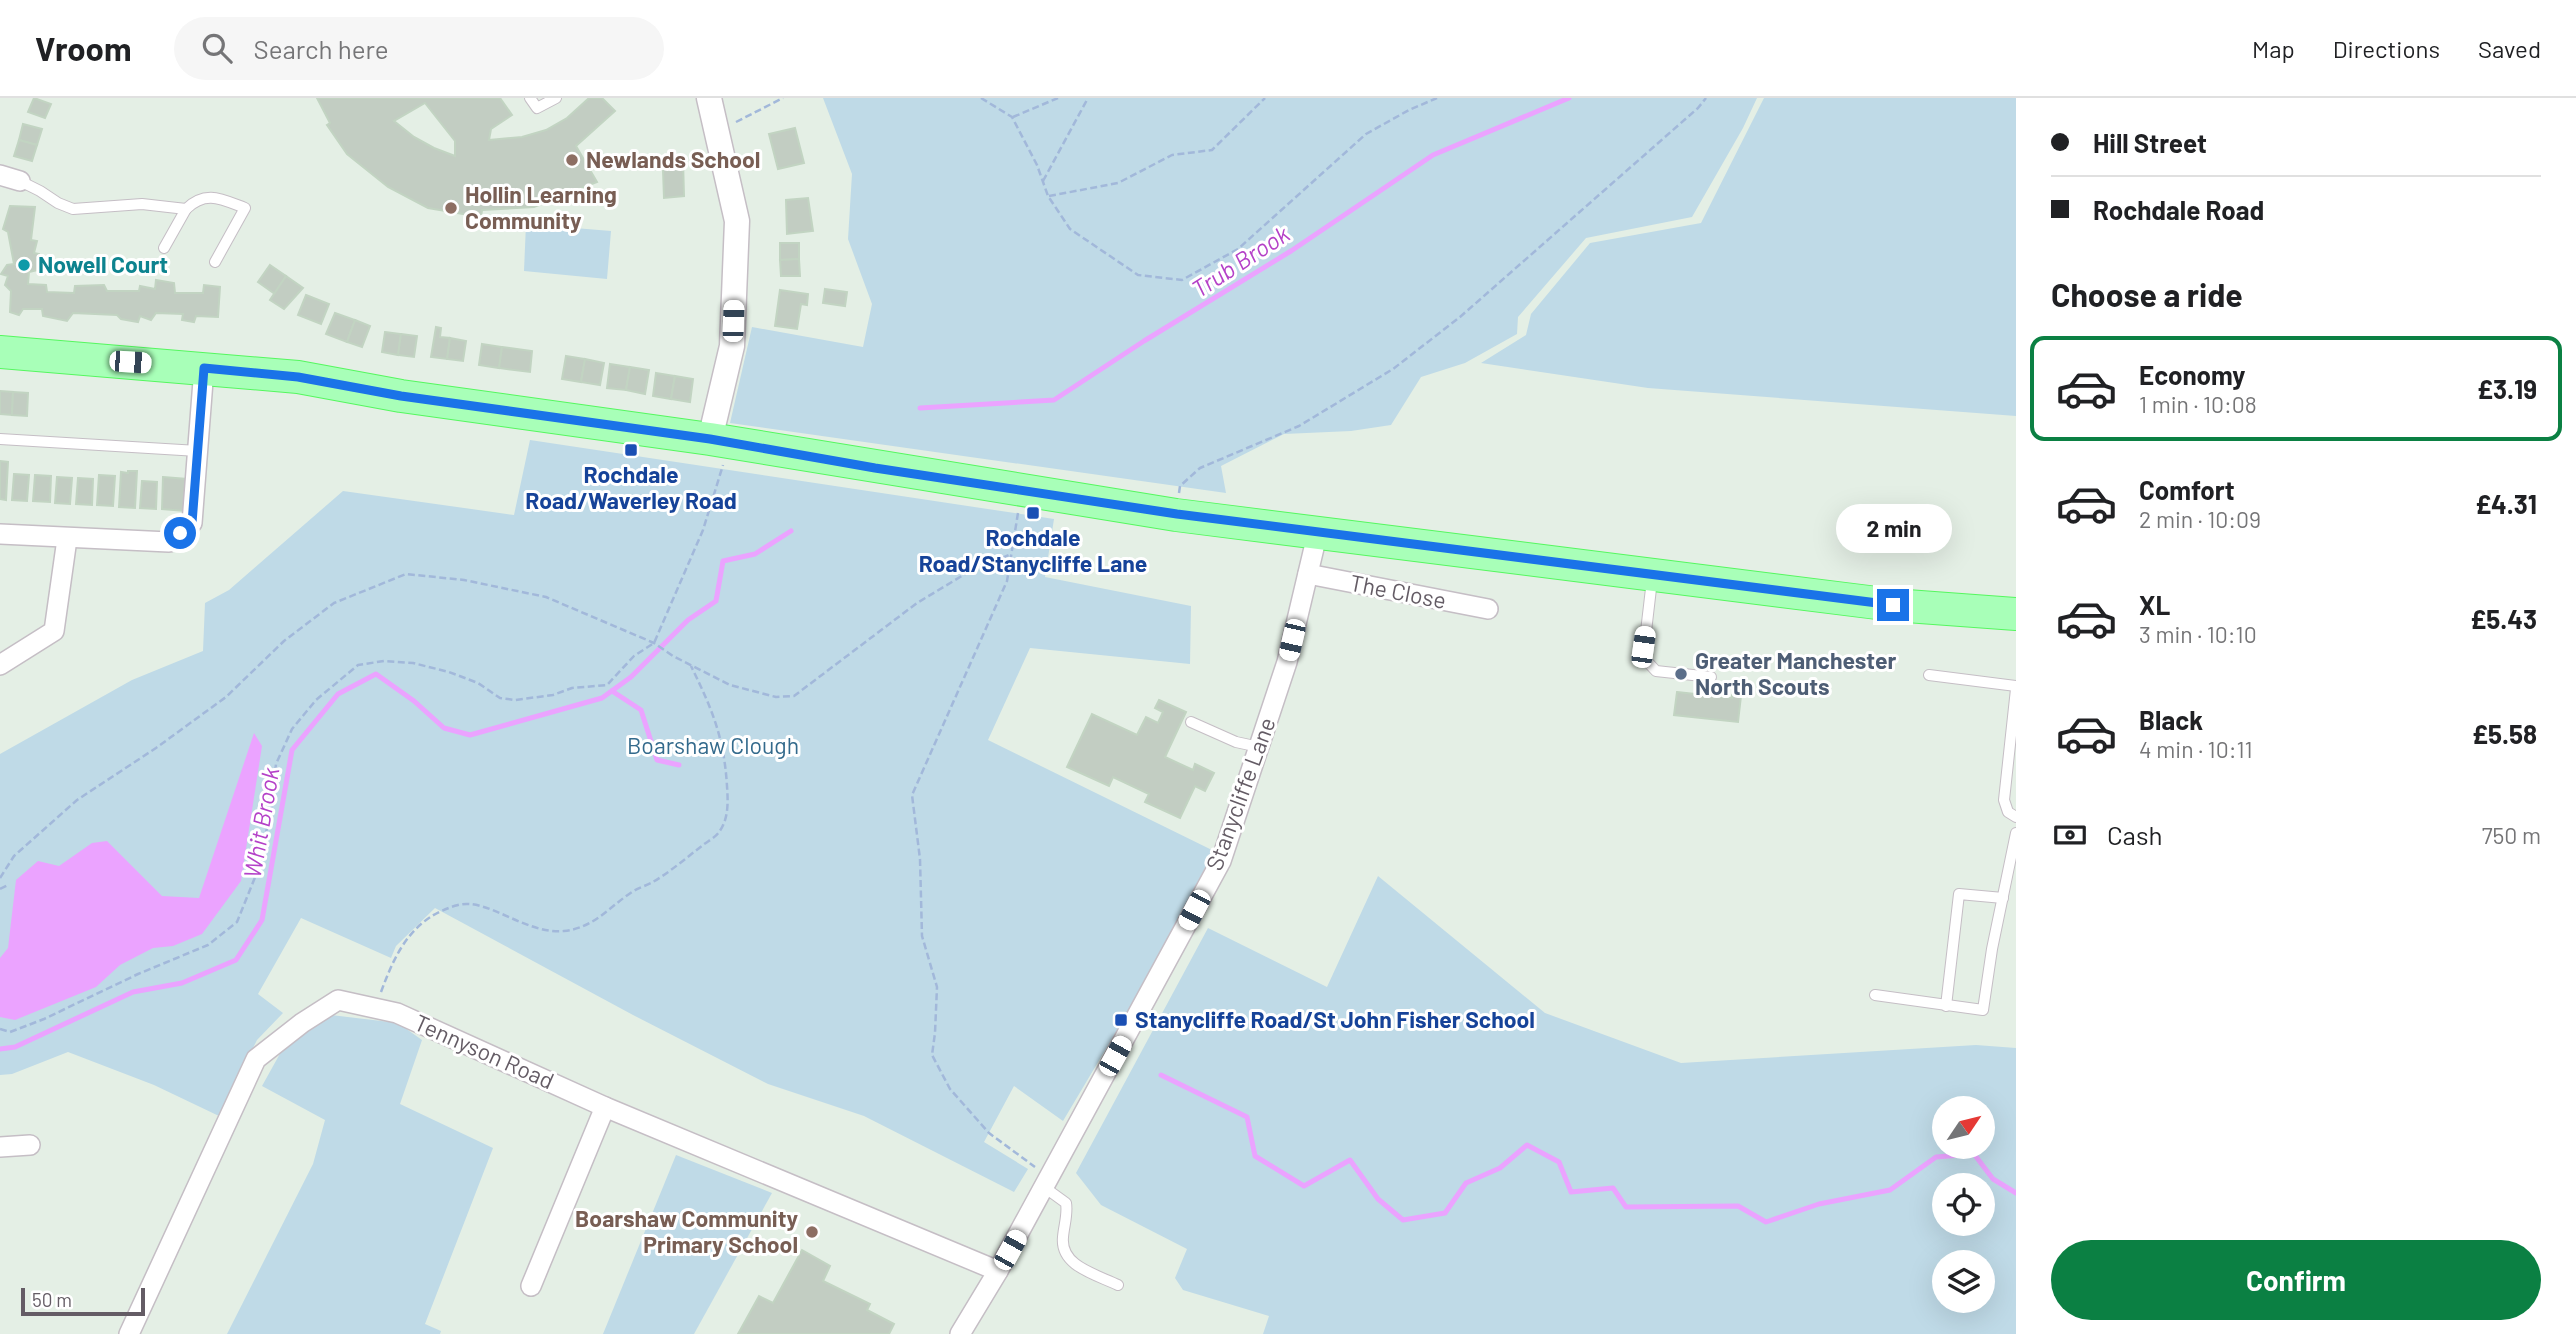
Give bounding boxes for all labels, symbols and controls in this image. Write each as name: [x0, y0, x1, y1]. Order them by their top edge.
search box: [174, 17, 664, 80]
text: Vroom: [35, 28, 132, 68]
icon: search: [198, 29, 236, 67]
text: Search here: [254, 33, 389, 64]
text: Map: [2252, 34, 2295, 63]
text: Directions: [2333, 34, 2440, 63]
text: Saved: [2478, 34, 2541, 63]
text: Hill Street: [2093, 127, 2207, 158]
place label: Newlands School: [586, 145, 760, 173]
marker: Newlands School: [564, 152, 580, 168]
place label: Hollin Learning Community: [465, 180, 617, 234]
text: Rochdale Road: [2093, 194, 2264, 225]
marker: Hollin Learning Community: [443, 200, 459, 216]
water label: Trub Brook: [1186, 218, 1295, 303]
place label: Nowell Court: [38, 250, 168, 278]
marker: Nowell Court: [16, 257, 32, 273]
text: Choose a ride: [2051, 275, 2243, 313]
car: [722, 300, 745, 342]
car: [109, 350, 152, 374]
icon: car: [2055, 357, 2118, 420]
text: Economy: [2139, 359, 2245, 390]
text: £3.19: [2477, 373, 2537, 404]
text: 1 min · 10:08: [2139, 390, 2257, 418]
marker: Rochdale Road/Waverley Road: [623, 442, 639, 458]
place label: Rochdale Road/Waverley Road: [525, 460, 737, 514]
icon: car: [2055, 472, 2118, 535]
text: Comfort: [2139, 474, 2235, 505]
text: £4.31: [2475, 488, 2537, 519]
callout: 2 min: [1835, 504, 1951, 552]
marker: Rochdale Road/Stanycliffe Lane: [1025, 505, 1041, 521]
text: 2 min · 10:09: [2139, 505, 2261, 533]
text: 2 min: [1866, 514, 1922, 542]
route start: [164, 517, 196, 549]
place label: Rochdale Road/Stanycliffe Lane: [919, 523, 1147, 577]
street label: The Close: [1348, 568, 1449, 614]
icon: car: [2055, 587, 2118, 650]
route end: [1877, 589, 1909, 621]
text: XL: [2139, 589, 2170, 620]
text: £5.43: [2470, 603, 2537, 634]
car: [1278, 617, 1307, 663]
text: 3 min · 10:10: [2139, 620, 2257, 648]
car: [1630, 625, 1657, 669]
place label: Greater Manchester North Scouts: [1695, 646, 1896, 700]
marker: Greater Manchester North Scouts: [1673, 666, 1689, 682]
icon: car: [2055, 702, 2118, 765]
text: Black: [2139, 704, 2203, 735]
street label: Stanycliffe Lane: [1199, 713, 1281, 874]
text: £5.58: [2472, 718, 2537, 749]
park label: Boarshaw Clough: [627, 731, 799, 759]
text: 4 min · 10:11: [2139, 735, 2253, 763]
water label: Whit Brook: [237, 765, 285, 880]
icon: cash: [2051, 816, 2089, 854]
text: Cash: [2107, 819, 2162, 850]
text: 750 m: [2482, 821, 2541, 849]
car: [1175, 887, 1214, 933]
place label: Stanycliffe Road/St John Fisher School: [1135, 1005, 1535, 1033]
street label: Tennyson Road: [410, 1008, 558, 1094]
marker: Stanycliffe Road/St John Fisher School: [1113, 1012, 1129, 1028]
car: [1096, 1033, 1135, 1079]
north arrow: [1932, 1096, 1995, 1158]
map controls: [1932, 1096, 1995, 1313]
button: locate: [1932, 1173, 1995, 1236]
place label: Boarshaw Community Primary School: [575, 1204, 798, 1258]
marker: Boarshaw Community Primary School: [804, 1224, 820, 1240]
car: [991, 1227, 1030, 1273]
button: Confirm: [2051, 1240, 2541, 1320]
button: layers: [1932, 1250, 1995, 1313]
scale bar: [21, 1285, 145, 1317]
text: 50 m: [32, 1288, 72, 1311]

